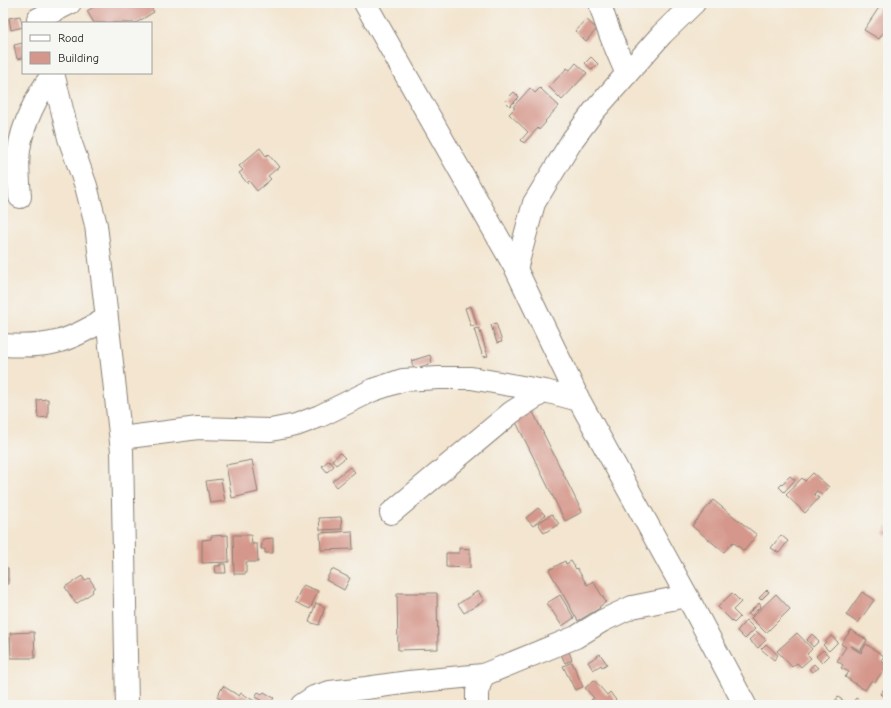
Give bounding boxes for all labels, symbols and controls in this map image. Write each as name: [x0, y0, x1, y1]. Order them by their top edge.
legend: [22, 22, 152, 74]
text: Road: [58, 31, 84, 45]
text: Building: [58, 51, 99, 65]

